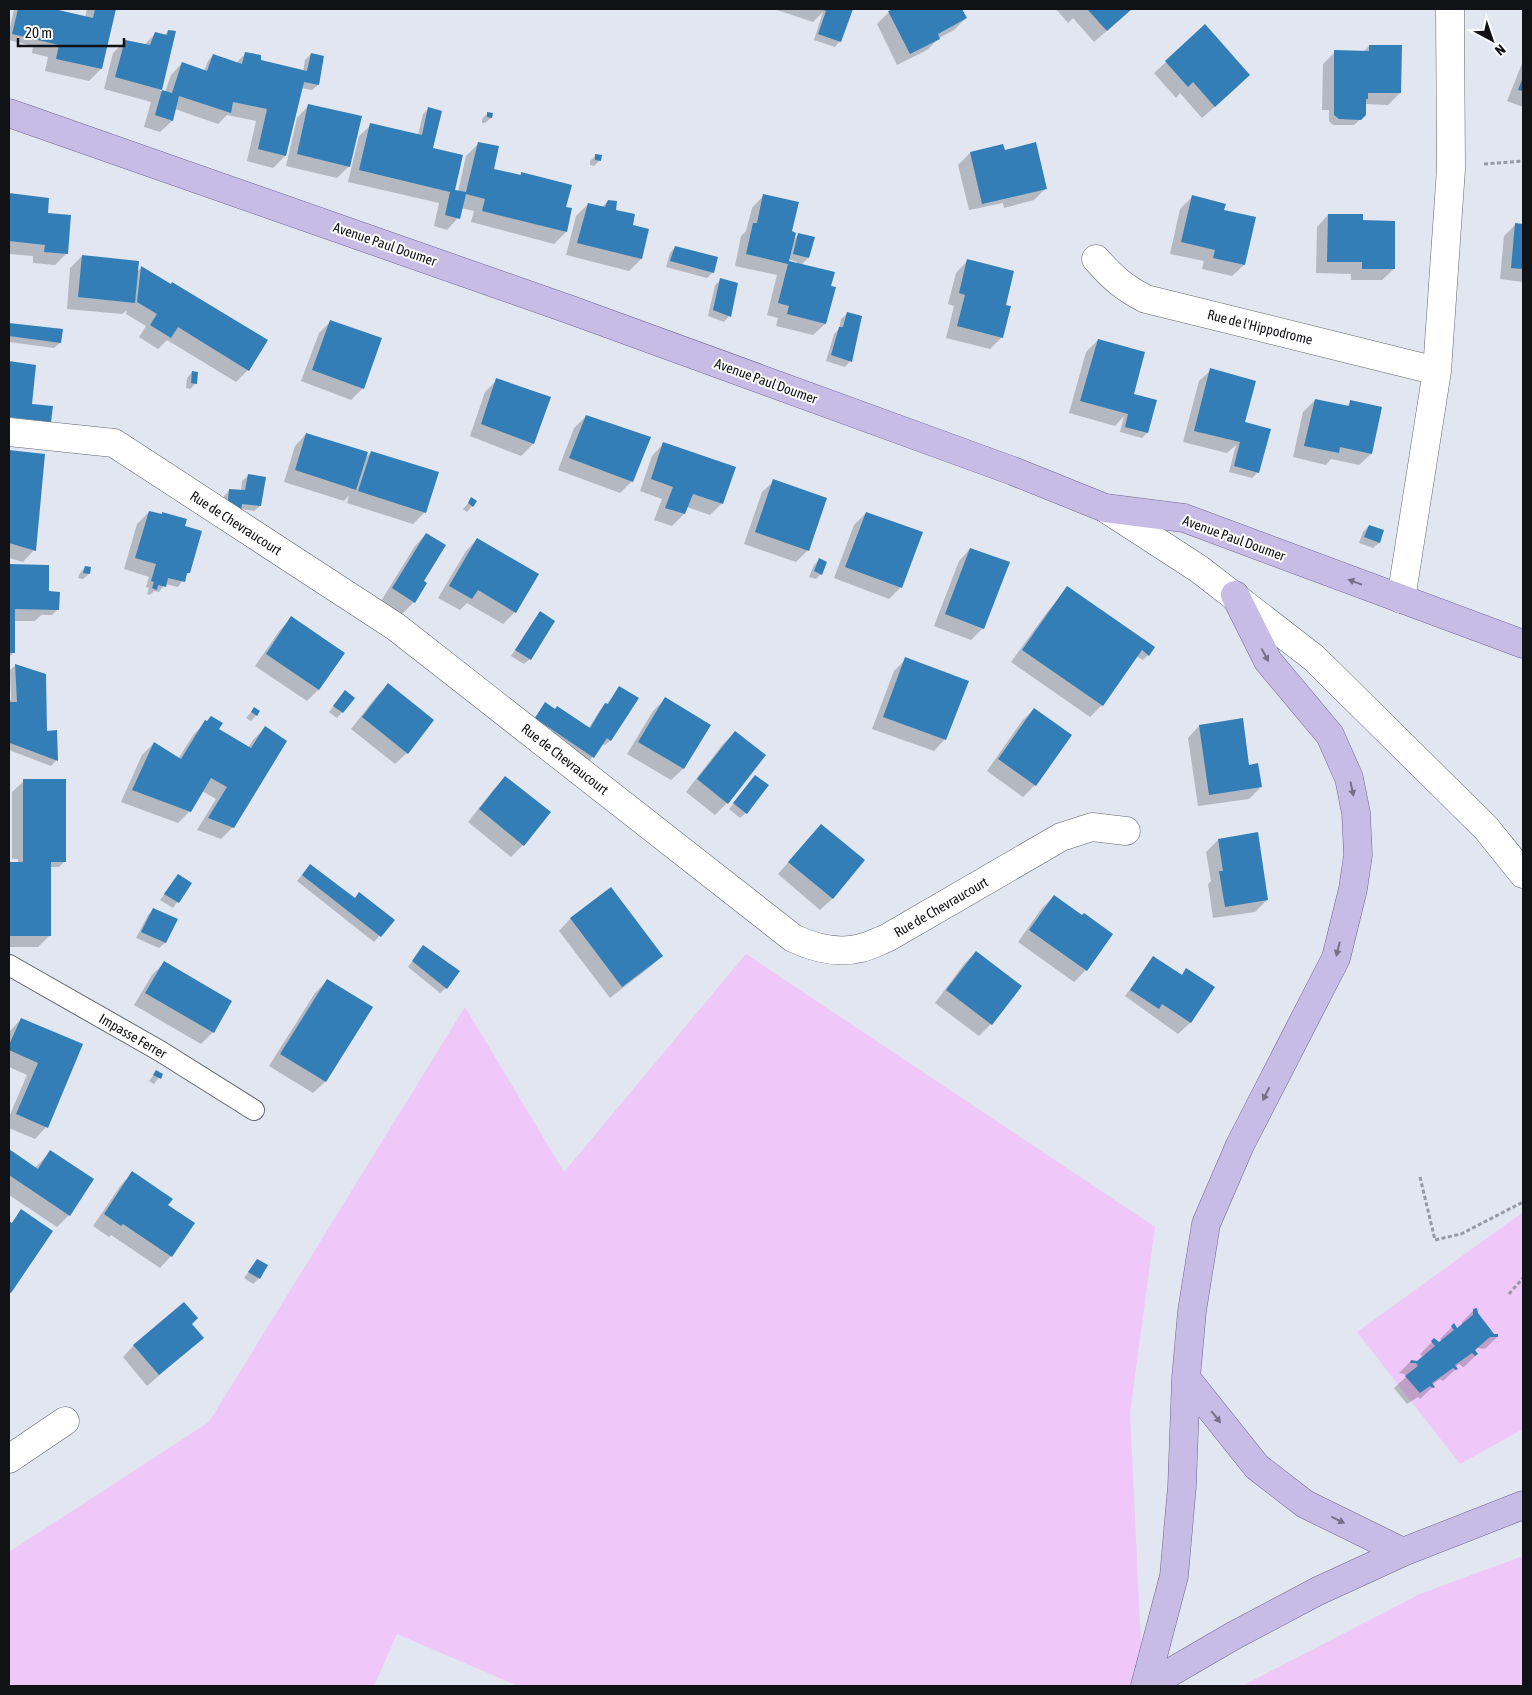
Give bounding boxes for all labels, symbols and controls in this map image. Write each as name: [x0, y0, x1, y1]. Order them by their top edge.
scale bar: [18, 15, 124, 47]
north arrow: [1467, 15, 1517, 65]
text: 20 m: [25, 24, 52, 41]
text: N: [1492, 41, 1509, 59]
street label: Avenue Paul Doumer: [331, 219, 439, 269]
street label: Rue de l'Hippodrome: [1206, 306, 1314, 348]
street label: Avenue Paul Doumer: [713, 355, 820, 407]
street label: Rue de Chevraucourt: [187, 488, 285, 558]
street label: Avenue Paul Doumer: [1181, 512, 1288, 564]
one-way arrow: [1347, 578, 1362, 586]
one-way arrow: [1261, 647, 1269, 662]
street label: Rue de Chevraucourt: [518, 720, 612, 798]
one-way arrow: [1348, 782, 1356, 798]
street label: Rue de Chevraucourt: [891, 874, 991, 940]
one-way arrow: [1334, 942, 1342, 957]
street label: Impasse Ferrer: [96, 1010, 170, 1062]
one-way arrow: [1262, 1087, 1270, 1102]
one-way arrow: [1211, 1410, 1222, 1423]
one-way arrow: [1331, 1517, 1345, 1525]

